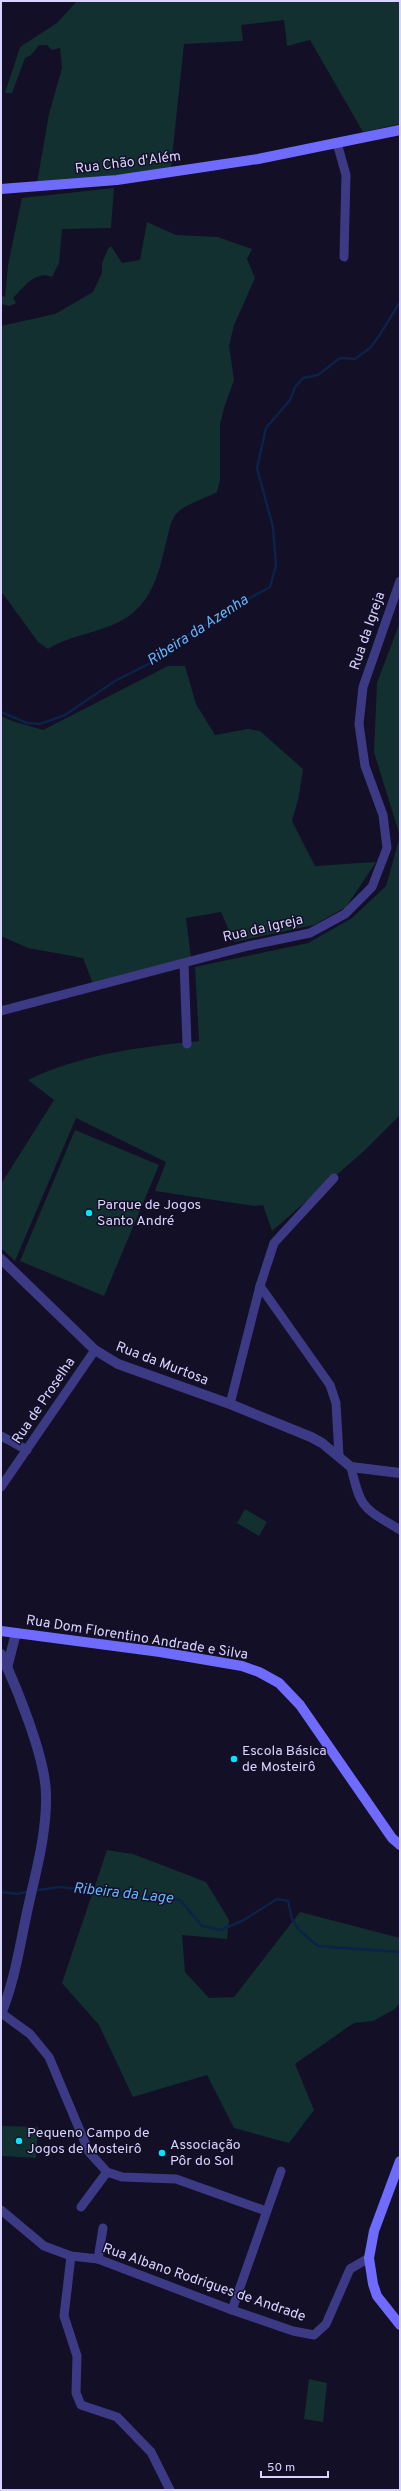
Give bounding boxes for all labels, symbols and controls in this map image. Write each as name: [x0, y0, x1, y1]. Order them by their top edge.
street label: Rua Chão d'Além: [74, 148, 182, 178]
street label: Rua da Igreja: [347, 590, 389, 672]
water label: Ribeira da Azenha: [144, 591, 252, 671]
street label: Rua da Igreja: [221, 912, 305, 946]
place label: Parque de Jogos Santo André: [97, 1197, 201, 1230]
marker: Parque de Jogos Santo André: [84, 1208, 94, 1218]
street label: Rua da Murtosa: [113, 1339, 211, 1389]
street label: Rua de Proselha: [9, 1354, 79, 1448]
street label: Rua Dom Florentino Andrade e Silva: [25, 1612, 249, 1664]
place label: Escola Básica de Mosteirô: [242, 1743, 327, 1776]
marker: Escola Básica de Mosteirô: [229, 1754, 239, 1764]
water label: Ribeira da Lage: [72, 1879, 174, 1909]
place label: Pequeno Campo de Jogos de Mosteirô: [27, 2125, 150, 2158]
marker: Pequeno Campo de Jogos de Mosteirô: [14, 2136, 24, 2146]
place label: Associação Pôr do Sol: [170, 2137, 241, 2170]
marker: Associação Pôr do Sol: [157, 2148, 167, 2158]
street label: Rua Albano Rodrigues de Andrade: [100, 2240, 308, 2326]
scale bar: [261, 2453, 328, 2479]
text: 50 m: [267, 2460, 295, 2476]

